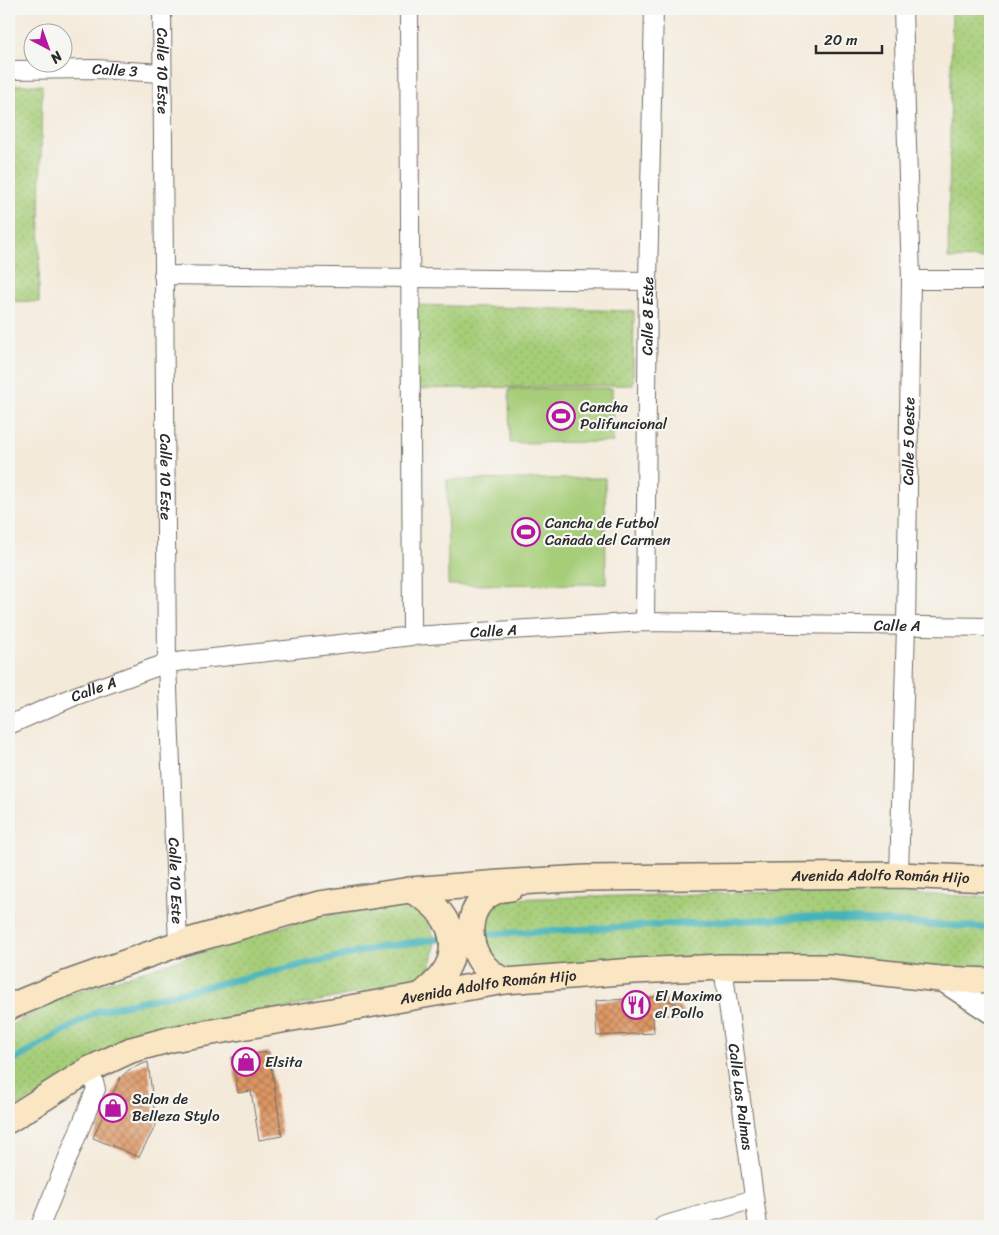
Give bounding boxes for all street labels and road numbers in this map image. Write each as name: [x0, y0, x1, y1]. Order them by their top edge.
street label: Calle 10 Este: [149, 28, 176, 115]
street label: Calle 3: [92, 56, 138, 84]
street label: Calle 8 Este: [634, 276, 661, 356]
street label: Calle 5 Oeste: [895, 396, 922, 485]
street label: Calle 10 Este: [152, 434, 179, 521]
street label: Calle A: [874, 612, 921, 639]
street label: Calle A: [469, 617, 518, 645]
street label: Calle A: [67, 669, 120, 709]
street label: Calle 10 Este: [161, 837, 190, 925]
street label: Avenida Adolfo Román Hijo: [790, 862, 971, 891]
street label: Avenida Adolfo Román Hijo: [397, 962, 578, 1012]
street label: Calle Las Palmas: [720, 1042, 761, 1153]

